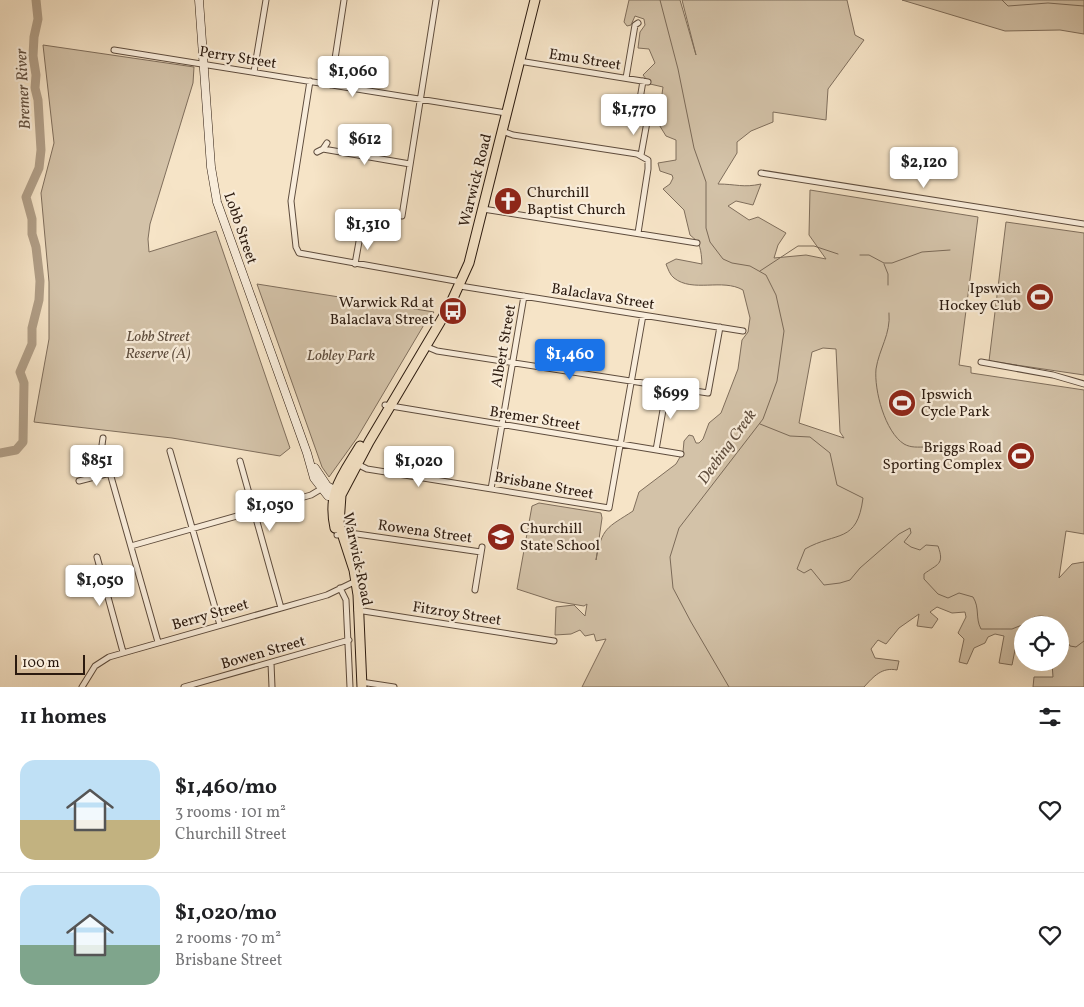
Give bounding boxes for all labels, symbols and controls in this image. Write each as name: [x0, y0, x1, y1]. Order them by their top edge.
street label: Perry Street: [198, 42, 278, 75]
street label: Emu Street: [547, 44, 622, 77]
water label: Bremer River: [11, 47, 37, 130]
pin: $1,060: [312, 56, 394, 98]
text: $1,060: [329, 61, 377, 83]
pin: $1,770: [593, 94, 675, 136]
text: $1,770: [612, 99, 656, 121]
pin: $612: [335, 124, 395, 166]
text: $612: [349, 129, 381, 151]
street label: Warwick Road: [455, 132, 498, 229]
pin: $2,120: [883, 146, 965, 189]
text: $2,120: [901, 152, 947, 174]
place label: Churchill Baptist Church: [527, 183, 626, 221]
church icon: Churchill Baptist Church: [493, 186, 523, 216]
street label: Lobb Street: [217, 190, 262, 267]
pin: $1,310: [327, 208, 409, 251]
text: $1,310: [346, 214, 390, 236]
street label: Balaclava Street: [550, 279, 656, 316]
place label: Ipswich Hockey Club: [939, 279, 1021, 317]
sports icon: Ipswich Hockey Club: [1025, 282, 1055, 312]
place label: Warwick Rd at Balaclava Street: [330, 293, 434, 331]
bus stop icon: Warwick Rd at Balaclava Street: [438, 296, 468, 326]
street label: Albert Street: [487, 303, 522, 390]
park label: Lobb Street Reserve (A): [125, 327, 191, 365]
pin: $1,460: [529, 338, 611, 381]
text: $1,460: [546, 344, 594, 366]
park label: Lobley Park: [307, 346, 375, 367]
pin: $699: [641, 378, 701, 420]
text: $699: [653, 383, 689, 405]
place label: Ipswich Cycle Park: [921, 385, 990, 423]
sports icon: Ipswich Cycle Park: [887, 388, 917, 418]
street label: Bremer Street: [488, 402, 582, 437]
water label: Deebing Creek: [693, 405, 763, 489]
place label: Briggs Road Sporting Complex: [883, 438, 1002, 476]
sports icon: Briggs Road Sporting Complex: [1006, 441, 1036, 471]
pin: $851: [67, 444, 127, 487]
pin: $1,020: [378, 446, 460, 488]
text: $851: [81, 450, 113, 472]
text: $1,020: [395, 451, 443, 473]
street label: Brisbane Street: [492, 467, 595, 506]
pin: $1,050: [229, 490, 311, 532]
text: $1,050: [246, 495, 294, 517]
street label: Warwick Road: [336, 511, 377, 608]
street label: Rowena Street: [376, 515, 473, 550]
place label: Churchill State School: [520, 519, 600, 557]
school or university icon: Churchill State School: [486, 522, 516, 552]
pin: $1,050: [59, 564, 141, 607]
text: $1,050: [76, 570, 124, 592]
street label: Berry Street: [170, 594, 251, 636]
street label: Fitzroy Street: [411, 597, 503, 632]
map controls: [1014, 616, 1069, 671]
button: locate: [1014, 616, 1069, 671]
street label: Bowen Street: [219, 631, 308, 676]
scale bar: [15, 652, 85, 675]
text: 100 m: [22, 654, 60, 673]
text: 11 homes: [20, 703, 107, 732]
icon: filters: [1036, 703, 1064, 731]
text: $1,460/mo: [175, 773, 277, 802]
icon: home: [60, 780, 120, 840]
icon: heart: [1036, 796, 1064, 824]
text: 3 rooms · 101 m²: [175, 802, 286, 824]
text: Churchill Street: [175, 824, 287, 846]
text: $1,020/mo: [175, 899, 277, 928]
icon: home: [60, 905, 120, 965]
icon: heart: [1036, 921, 1064, 949]
text: 2 rooms · 70 m²: [175, 928, 281, 950]
text: Brisbane Street: [175, 950, 282, 972]

